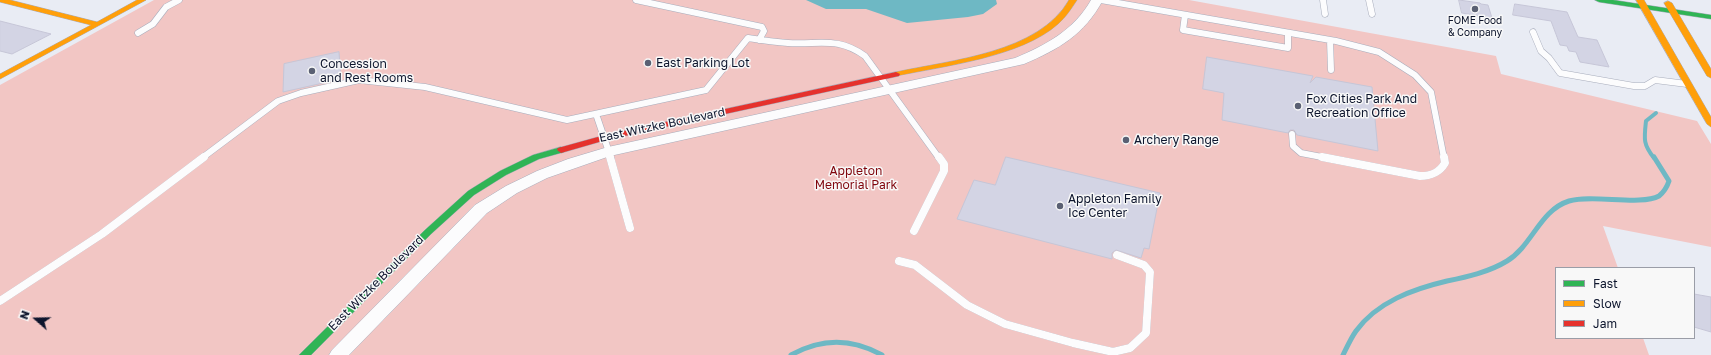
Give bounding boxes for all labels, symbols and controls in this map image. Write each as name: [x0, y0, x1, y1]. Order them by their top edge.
marker: FOME Food & Company: [1470, 4, 1480, 14]
place label: FOME Food & Company: [1448, 15, 1502, 38]
place label: East Parking Lot: [656, 56, 750, 70]
place label: Concession and Rest Rooms: [320, 57, 413, 85]
marker: East Parking Lot: [643, 58, 653, 68]
marker: Concession and Rest Rooms: [307, 66, 317, 76]
place label: Fox Cities Park And Recreation Office: [1306, 92, 1417, 120]
marker: Fox Cities Park And Recreation Office: [1293, 101, 1303, 111]
street label: East Witzke Boulevard: [598, 105, 726, 145]
place label: Archery Range: [1134, 133, 1219, 147]
marker: Archery Range: [1121, 135, 1131, 145]
park label: Appleton Memorial Park: [815, 164, 897, 192]
place label: Appleton Family Ice Center: [1068, 192, 1162, 220]
marker: Appleton Family Ice Center: [1055, 201, 1065, 211]
street label: East Witzke Boulevard: [325, 232, 427, 334]
legend: [1555, 267, 1695, 339]
text: Fast: [1593, 276, 1618, 291]
text: Slow: [1593, 296, 1621, 311]
north arrow: [16, 299, 56, 339]
text: N: [17, 309, 32, 321]
text: Jam: [1593, 316, 1617, 331]

